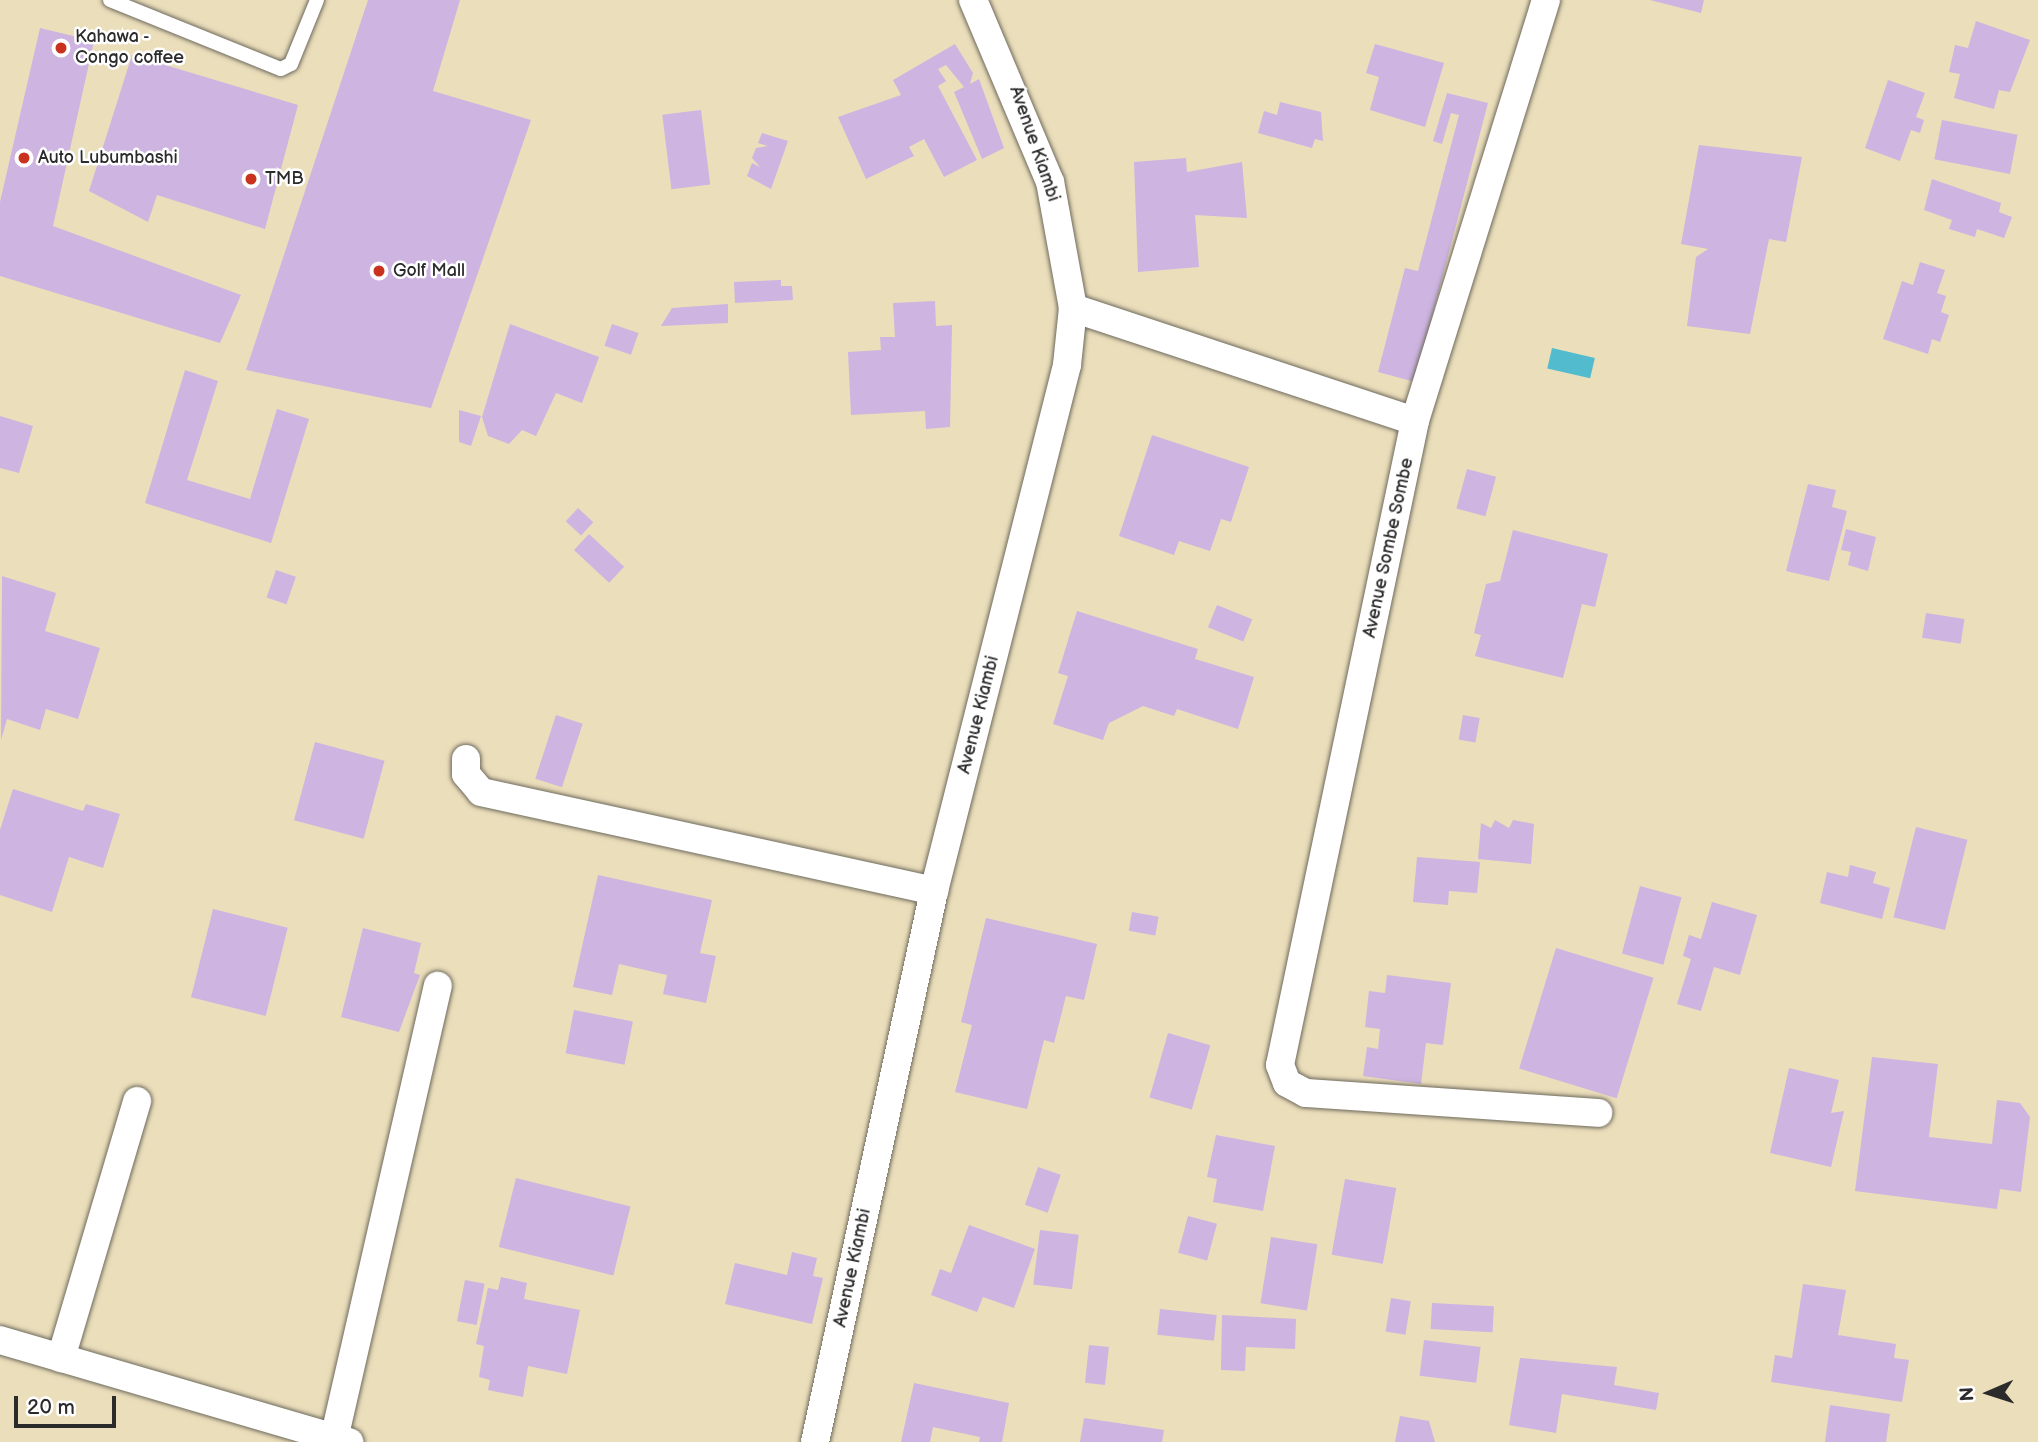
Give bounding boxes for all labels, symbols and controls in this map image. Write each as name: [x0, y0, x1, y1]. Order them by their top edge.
place label: Kahawa - Congo coffee: [75, 27, 184, 70]
marker: Kahawa - Congo coffee: [53, 40, 69, 56]
street label: Avenue Kiambi: [1004, 83, 1064, 205]
place label: Auto Lubumbashi: [38, 147, 178, 169]
marker: Auto Lubumbashi: [16, 150, 32, 166]
place label: TMB: [265, 168, 304, 190]
marker: TMB: [243, 171, 259, 187]
place label: Golf Mall: [393, 260, 465, 282]
marker: Golf Mall: [371, 263, 387, 279]
street label: Avenue Sombe Sombe: [1359, 456, 1419, 640]
street label: Avenue Kiambi: [954, 654, 1004, 776]
street label: Avenue Kiambi: [830, 1207, 876, 1329]
north arrow: [1954, 1358, 2024, 1428]
scale bar: [18, 1382, 119, 1426]
text: N: [1956, 1386, 1979, 1402]
text: 20 m: [27, 1395, 75, 1420]

